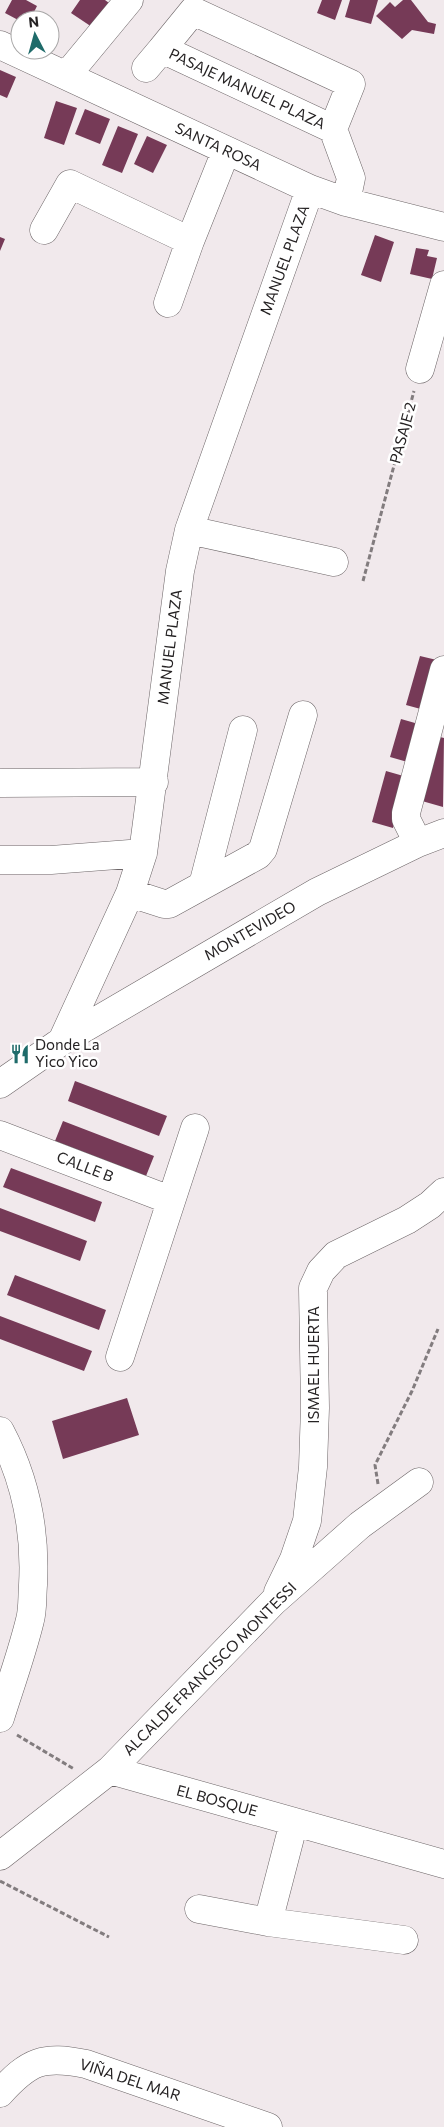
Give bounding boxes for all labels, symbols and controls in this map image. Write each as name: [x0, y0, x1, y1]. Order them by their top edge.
north arrow: [10, 10, 60, 60]
text: N: [27, 13, 40, 31]
street label: PASAJE MANUEL PLAZA: [166, 44, 328, 132]
street label: SANTA ROSA: [172, 118, 264, 174]
street label: MANUEL PLAZA: [256, 202, 312, 317]
street label: PASAJE 2: [385, 400, 419, 465]
street label: MANUEL PLAZA: [153, 588, 185, 706]
street label: MONTEVIDEO: [200, 897, 299, 964]
place label: Donde La Yico Yico: [35, 1035, 100, 1070]
restaurant icon: Donde La Yico Yico: [9, 1043, 31, 1065]
street label: CALLE B: [54, 1147, 117, 1185]
street label: ISMAEL HUERTA: [304, 1306, 322, 1424]
street label: ALCALDE FRANCISCO MONTESSI: [119, 1578, 300, 1759]
street label: EL BOSQUE: [175, 1781, 260, 1820]
street label: VIÑA DEL MAR: [78, 2054, 183, 2104]

